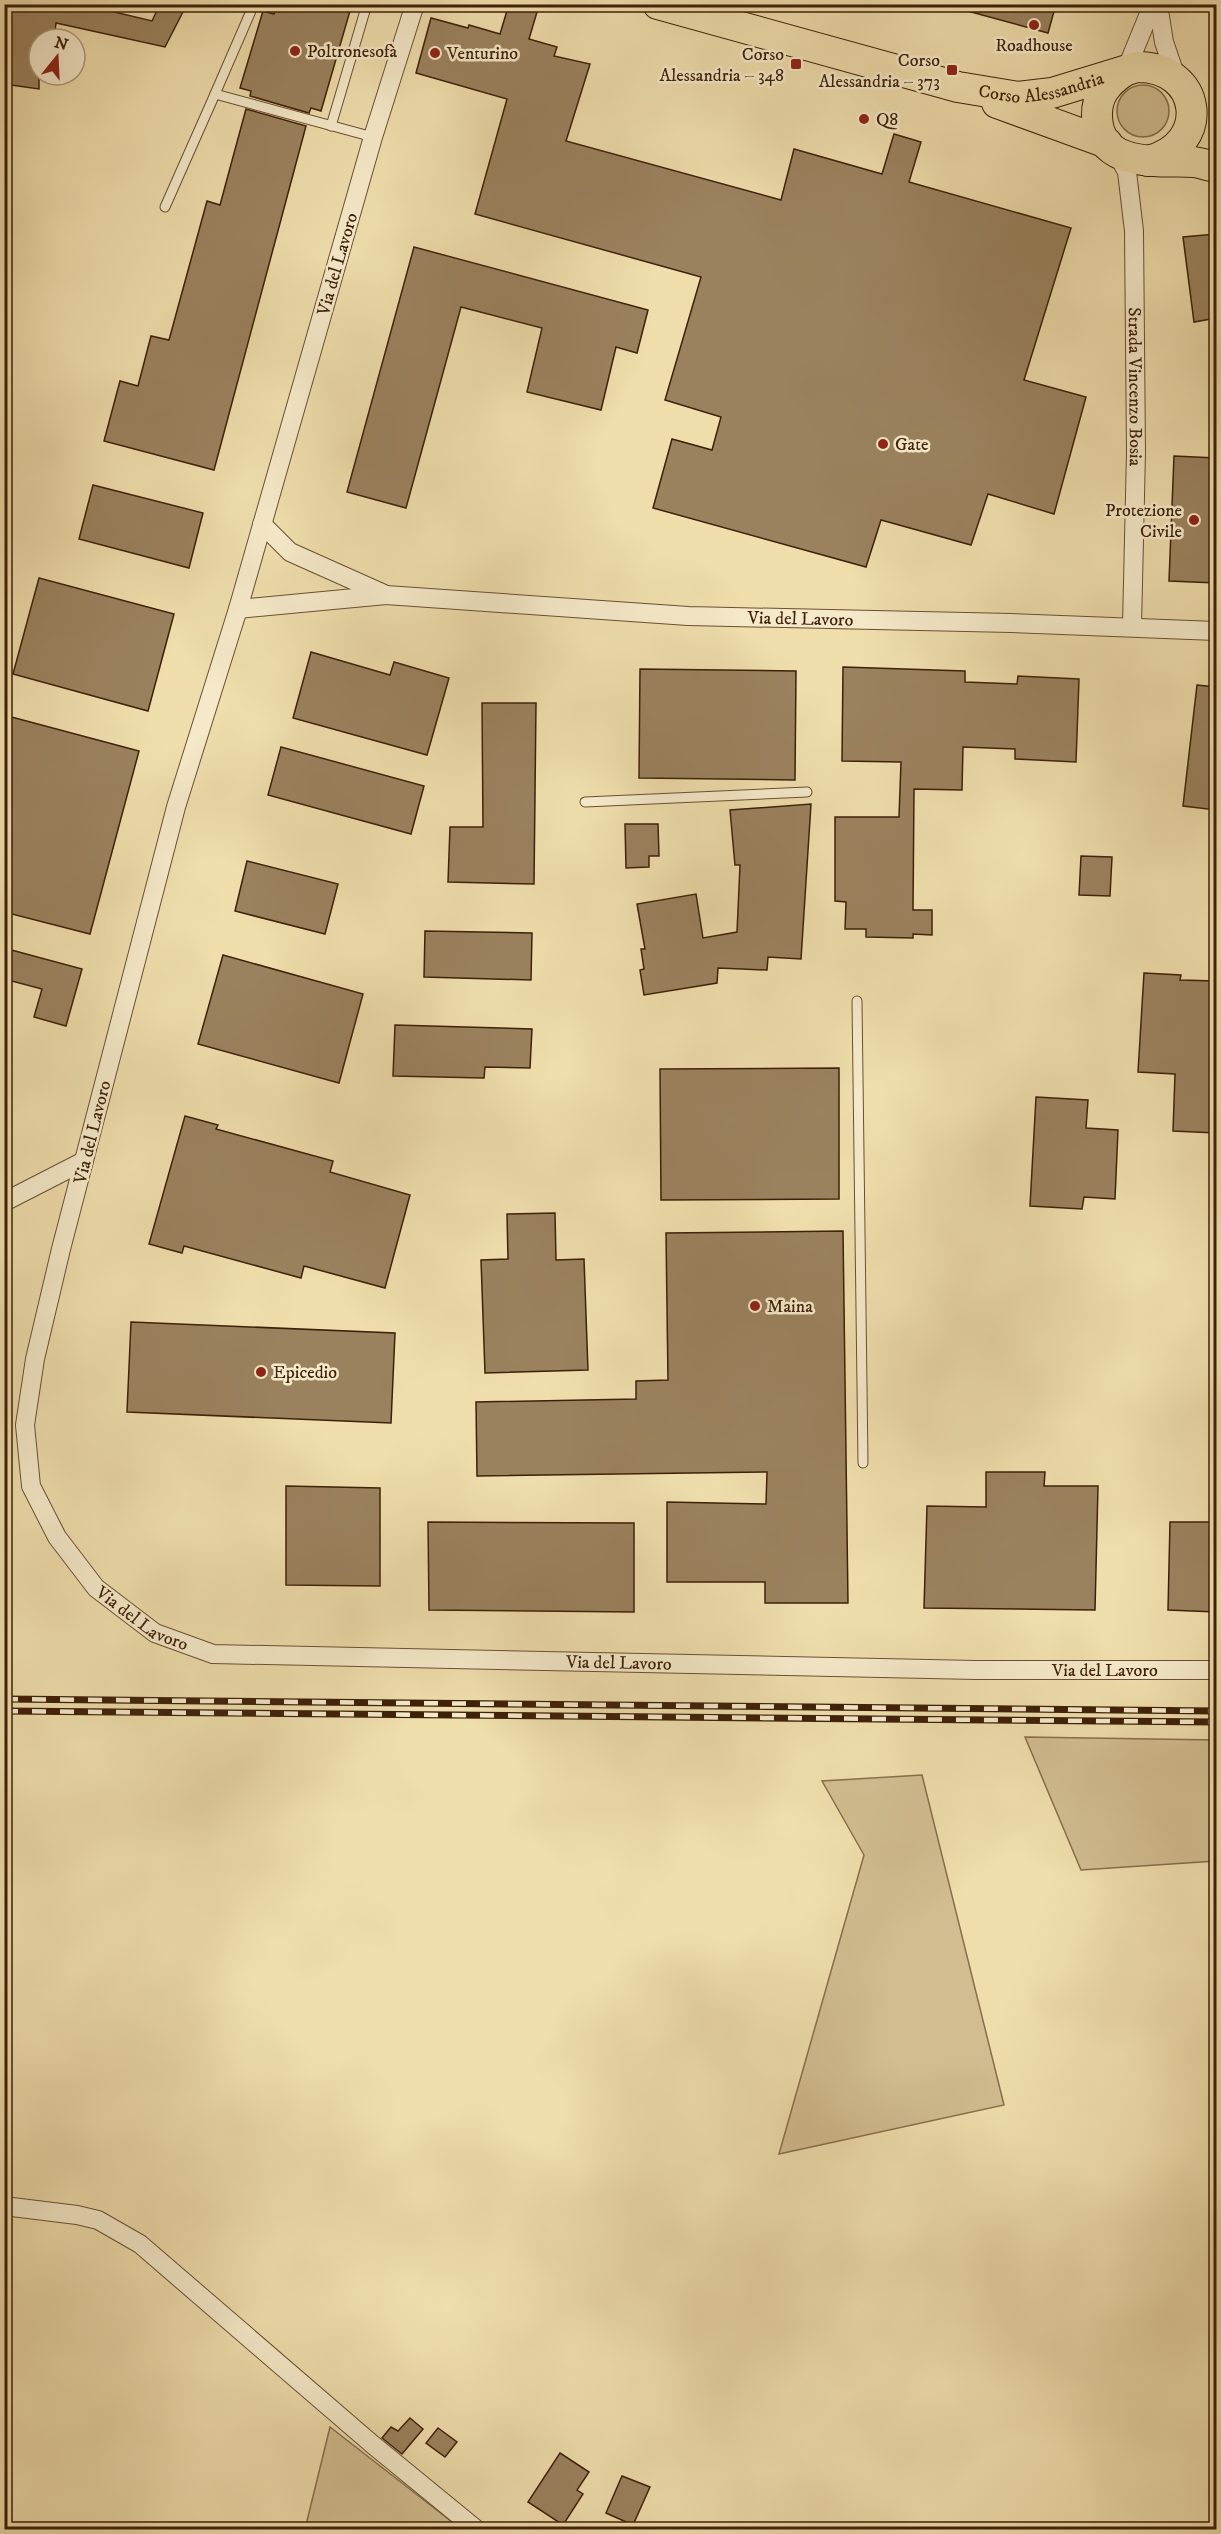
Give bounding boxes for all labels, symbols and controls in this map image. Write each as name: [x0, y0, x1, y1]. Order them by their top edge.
marker: Roadhouse: [1027, 18, 1041, 32]
north arrow: [27, 27, 87, 87]
text: N: [52, 32, 71, 55]
place label: Roadhouse: [995, 35, 1073, 57]
place label: Poltronesofà: [307, 41, 398, 63]
place label: Venturino: [446, 43, 518, 65]
marker: Poltronesofà: [288, 44, 302, 58]
place label: Corso Alessandria – 348: [659, 44, 784, 87]
marker: Venturino: [428, 46, 442, 60]
place label: Corso Alessandria – 373: [819, 50, 940, 93]
marker: Corso Alessandria – 348: [789, 57, 803, 71]
marker: Corso Alessandria – 373: [945, 63, 959, 77]
street label: Corso Alessandria: [977, 68, 1107, 109]
place label: Q8: [876, 109, 898, 131]
marker: Q8: [857, 112, 871, 126]
street label: Via del Lavoro: [313, 210, 363, 319]
street label: Strada Vincenzo Bosia: [1123, 307, 1146, 467]
place label: Gate: [895, 434, 928, 456]
marker: Gate: [876, 437, 890, 451]
place label: Protezione Civile: [1105, 500, 1182, 543]
marker: Protezione Civile: [1187, 513, 1201, 527]
street label: Via del Lavoro: [746, 607, 854, 632]
street label: Via del Lavoro: [69, 1078, 116, 1187]
place label: Maina: [767, 1296, 813, 1318]
marker: Maina: [748, 1299, 762, 1313]
place label: Epicedio: [273, 1362, 337, 1384]
marker: Epicedio: [254, 1365, 268, 1379]
street label: Via del Lavoro: [90, 1581, 191, 1656]
street label: Via del Lavoro: [565, 1651, 672, 1676]
street label: Via del Lavoro: [1051, 1660, 1158, 1682]

